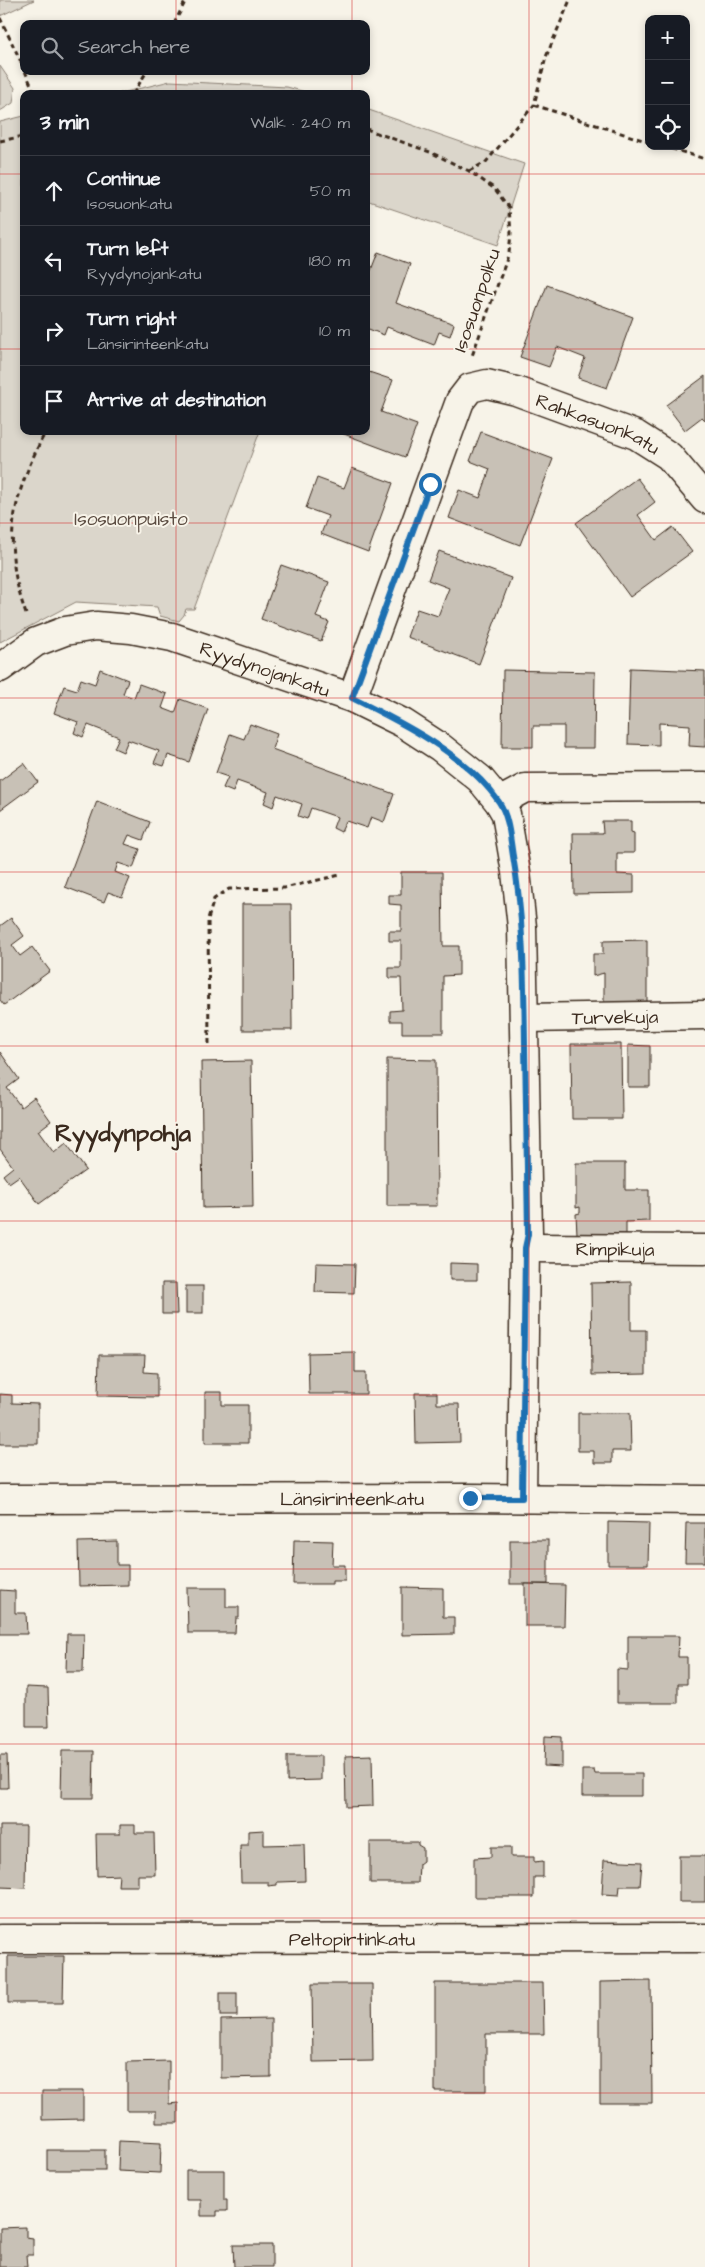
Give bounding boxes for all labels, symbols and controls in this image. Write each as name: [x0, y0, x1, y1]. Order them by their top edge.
map controls: [645, 15, 690, 150]
button: +: [645, 15, 690, 60]
search box: [20, 20, 370, 75]
icon: search: [38, 34, 66, 62]
text: Search here: [78, 34, 190, 61]
button: −: [645, 60, 690, 105]
button: locate: [645, 105, 690, 150]
text: 3 min: [40, 108, 89, 137]
text: Walk · 240 m: [250, 112, 350, 134]
text: Continue: [87, 166, 161, 193]
icon: ahead: [40, 177, 68, 205]
text: 50 m: [310, 180, 350, 202]
text: Isosuonkatu: [87, 193, 172, 215]
text: Turn left: [87, 236, 168, 263]
street label: Isosuonpolku: [447, 245, 508, 356]
icon: left: [40, 247, 68, 275]
text: 180 m: [309, 250, 350, 272]
text: Ryydynojankatu: [87, 263, 202, 285]
text: Turn right: [87, 306, 176, 333]
icon: right: [40, 317, 68, 345]
text: 10 m: [319, 320, 350, 342]
text: Länsirinteenkatu: [87, 333, 208, 355]
icon: arrive: [40, 387, 68, 415]
text: Arrive at destination: [87, 387, 266, 414]
street label: Rahkasuonkatu: [532, 387, 665, 462]
route start: [419, 473, 442, 496]
park label: Isosuonpuisto: [74, 506, 188, 533]
street label: Ryydynojankatu: [196, 635, 334, 705]
street label: Turvekuja: [572, 1004, 659, 1032]
district label: Ryydynpohja: [55, 1117, 192, 1153]
street label: Rimpikuja: [575, 1236, 655, 1264]
street label: Länsirinteenkatu: [280, 1486, 424, 1513]
route end: [459, 1487, 482, 1510]
street label: Peltopirtinkatu: [289, 1926, 416, 1954]

